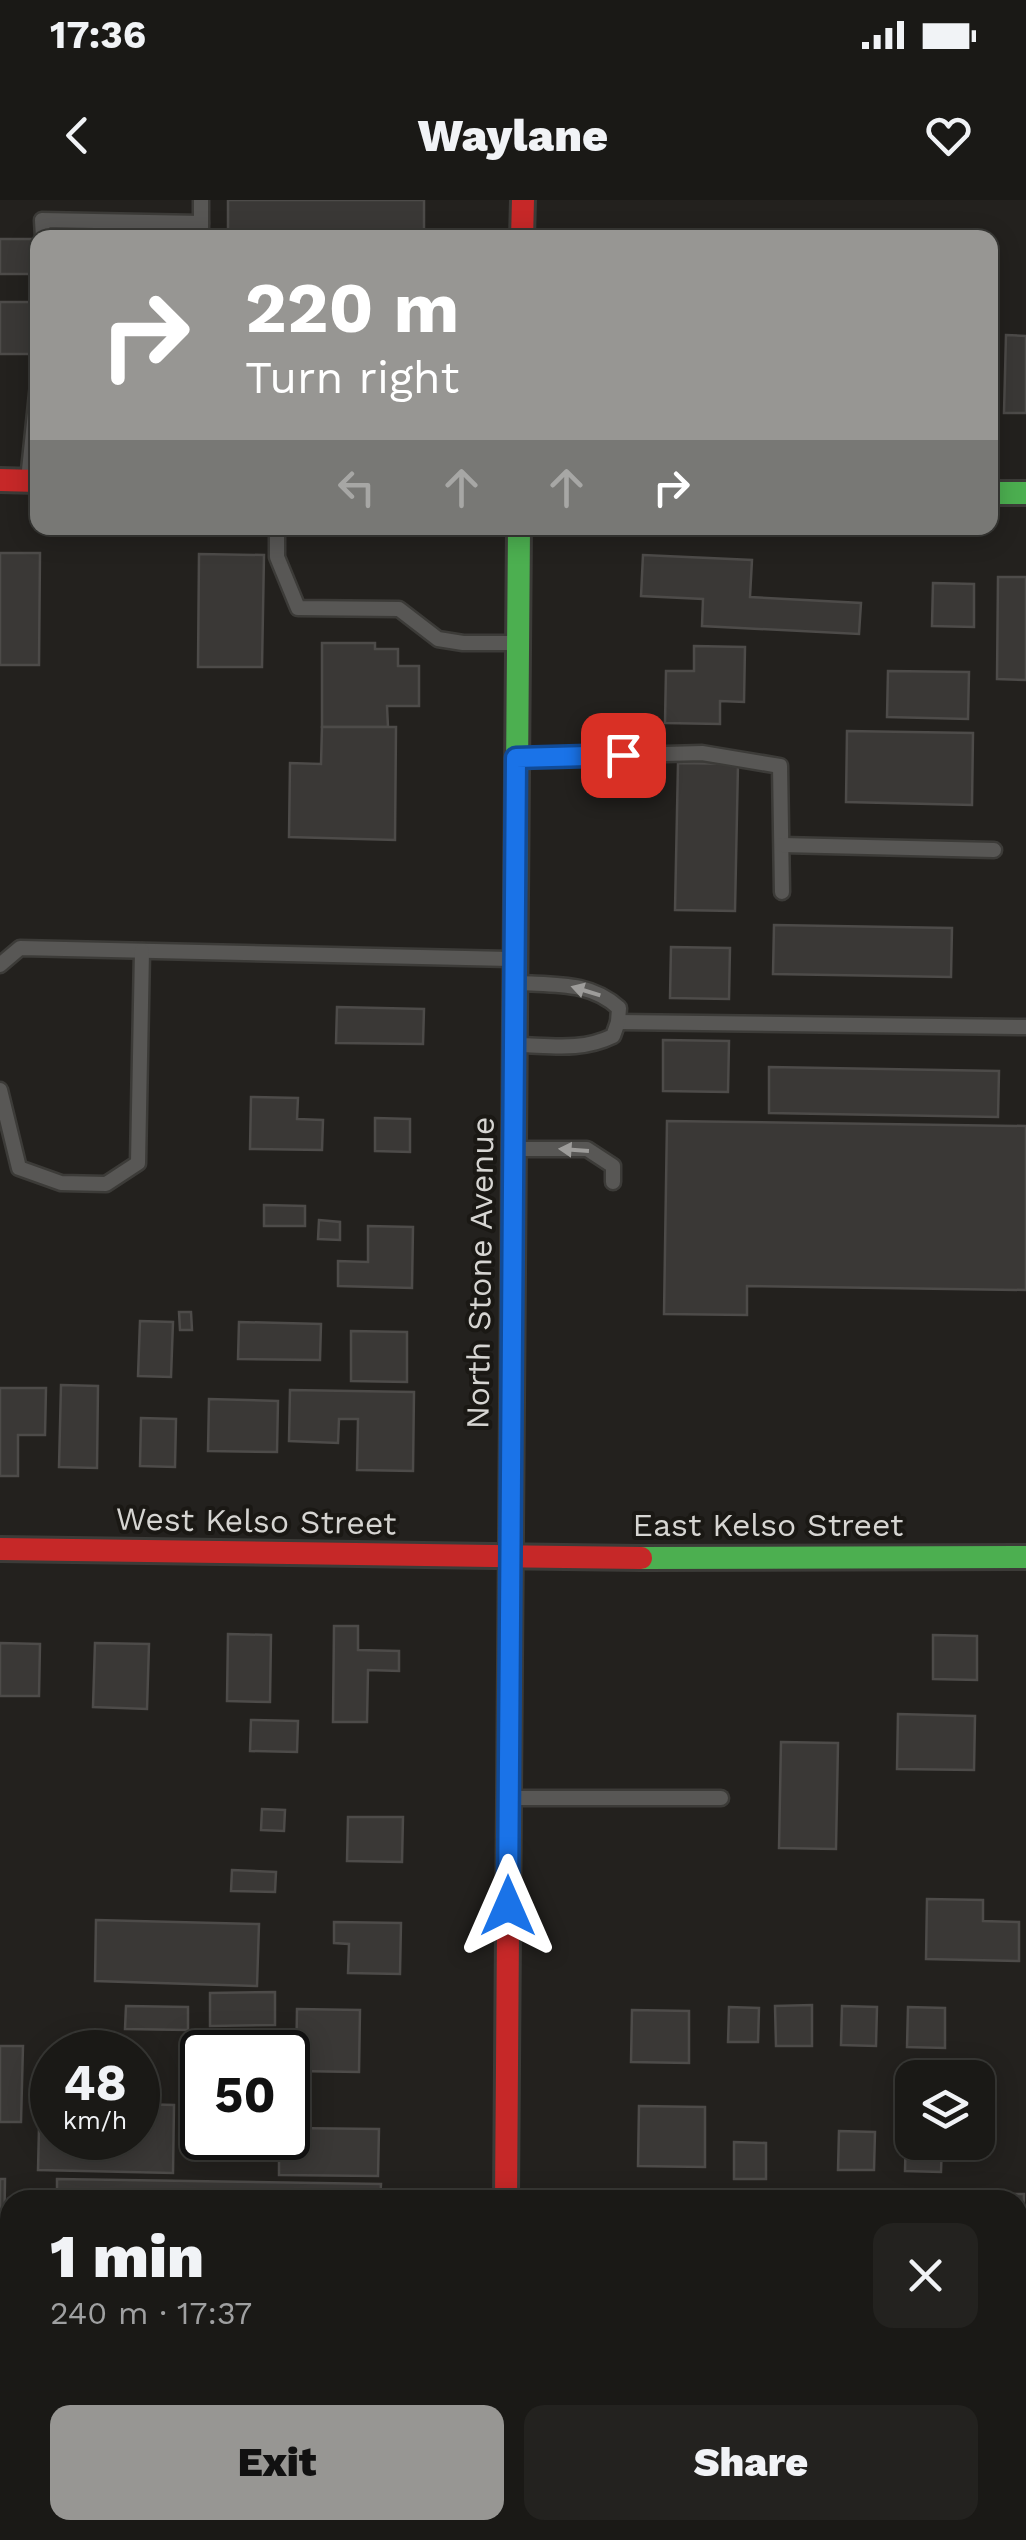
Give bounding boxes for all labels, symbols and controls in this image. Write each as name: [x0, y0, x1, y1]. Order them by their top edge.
text: 17:36: [50, 13, 146, 57]
icon: back: [50, 108, 105, 163]
icon: heart: [921, 108, 976, 163]
text: Waylane: [418, 109, 608, 162]
text: 220 m: [245, 267, 459, 349]
icon: right: [80, 270, 210, 400]
text: Turn right: [245, 351, 459, 404]
icon: left: [329, 460, 384, 515]
icon: ahead: [434, 460, 489, 515]
icon: ahead: [539, 460, 594, 515]
icon: right: [644, 460, 699, 515]
pin: [581, 713, 666, 798]
icon: arrive: [596, 728, 651, 783]
one-way arrow: [571, 982, 601, 997]
street label: North Stone Avenue: [458, 1116, 502, 1430]
one-way arrow: [557, 1142, 589, 1158]
street label: West Kelso Street: [115, 1500, 397, 1542]
street label: East Kelso Street: [633, 1506, 903, 1544]
position arrow: [456, 1854, 560, 1958]
speed limit sign: 50: [180, 2030, 310, 2160]
text: 48: [63, 2053, 127, 2112]
map controls: [895, 2060, 995, 2160]
button: layers: [895, 2060, 995, 2160]
text: km/h: [63, 2106, 127, 2135]
text: 1 min: [50, 2221, 204, 2292]
button: close: [873, 2223, 978, 2328]
text: 240 m · 17:37: [50, 2294, 252, 2332]
button: Exit: [50, 2405, 504, 2520]
button: Share: [524, 2405, 978, 2520]

